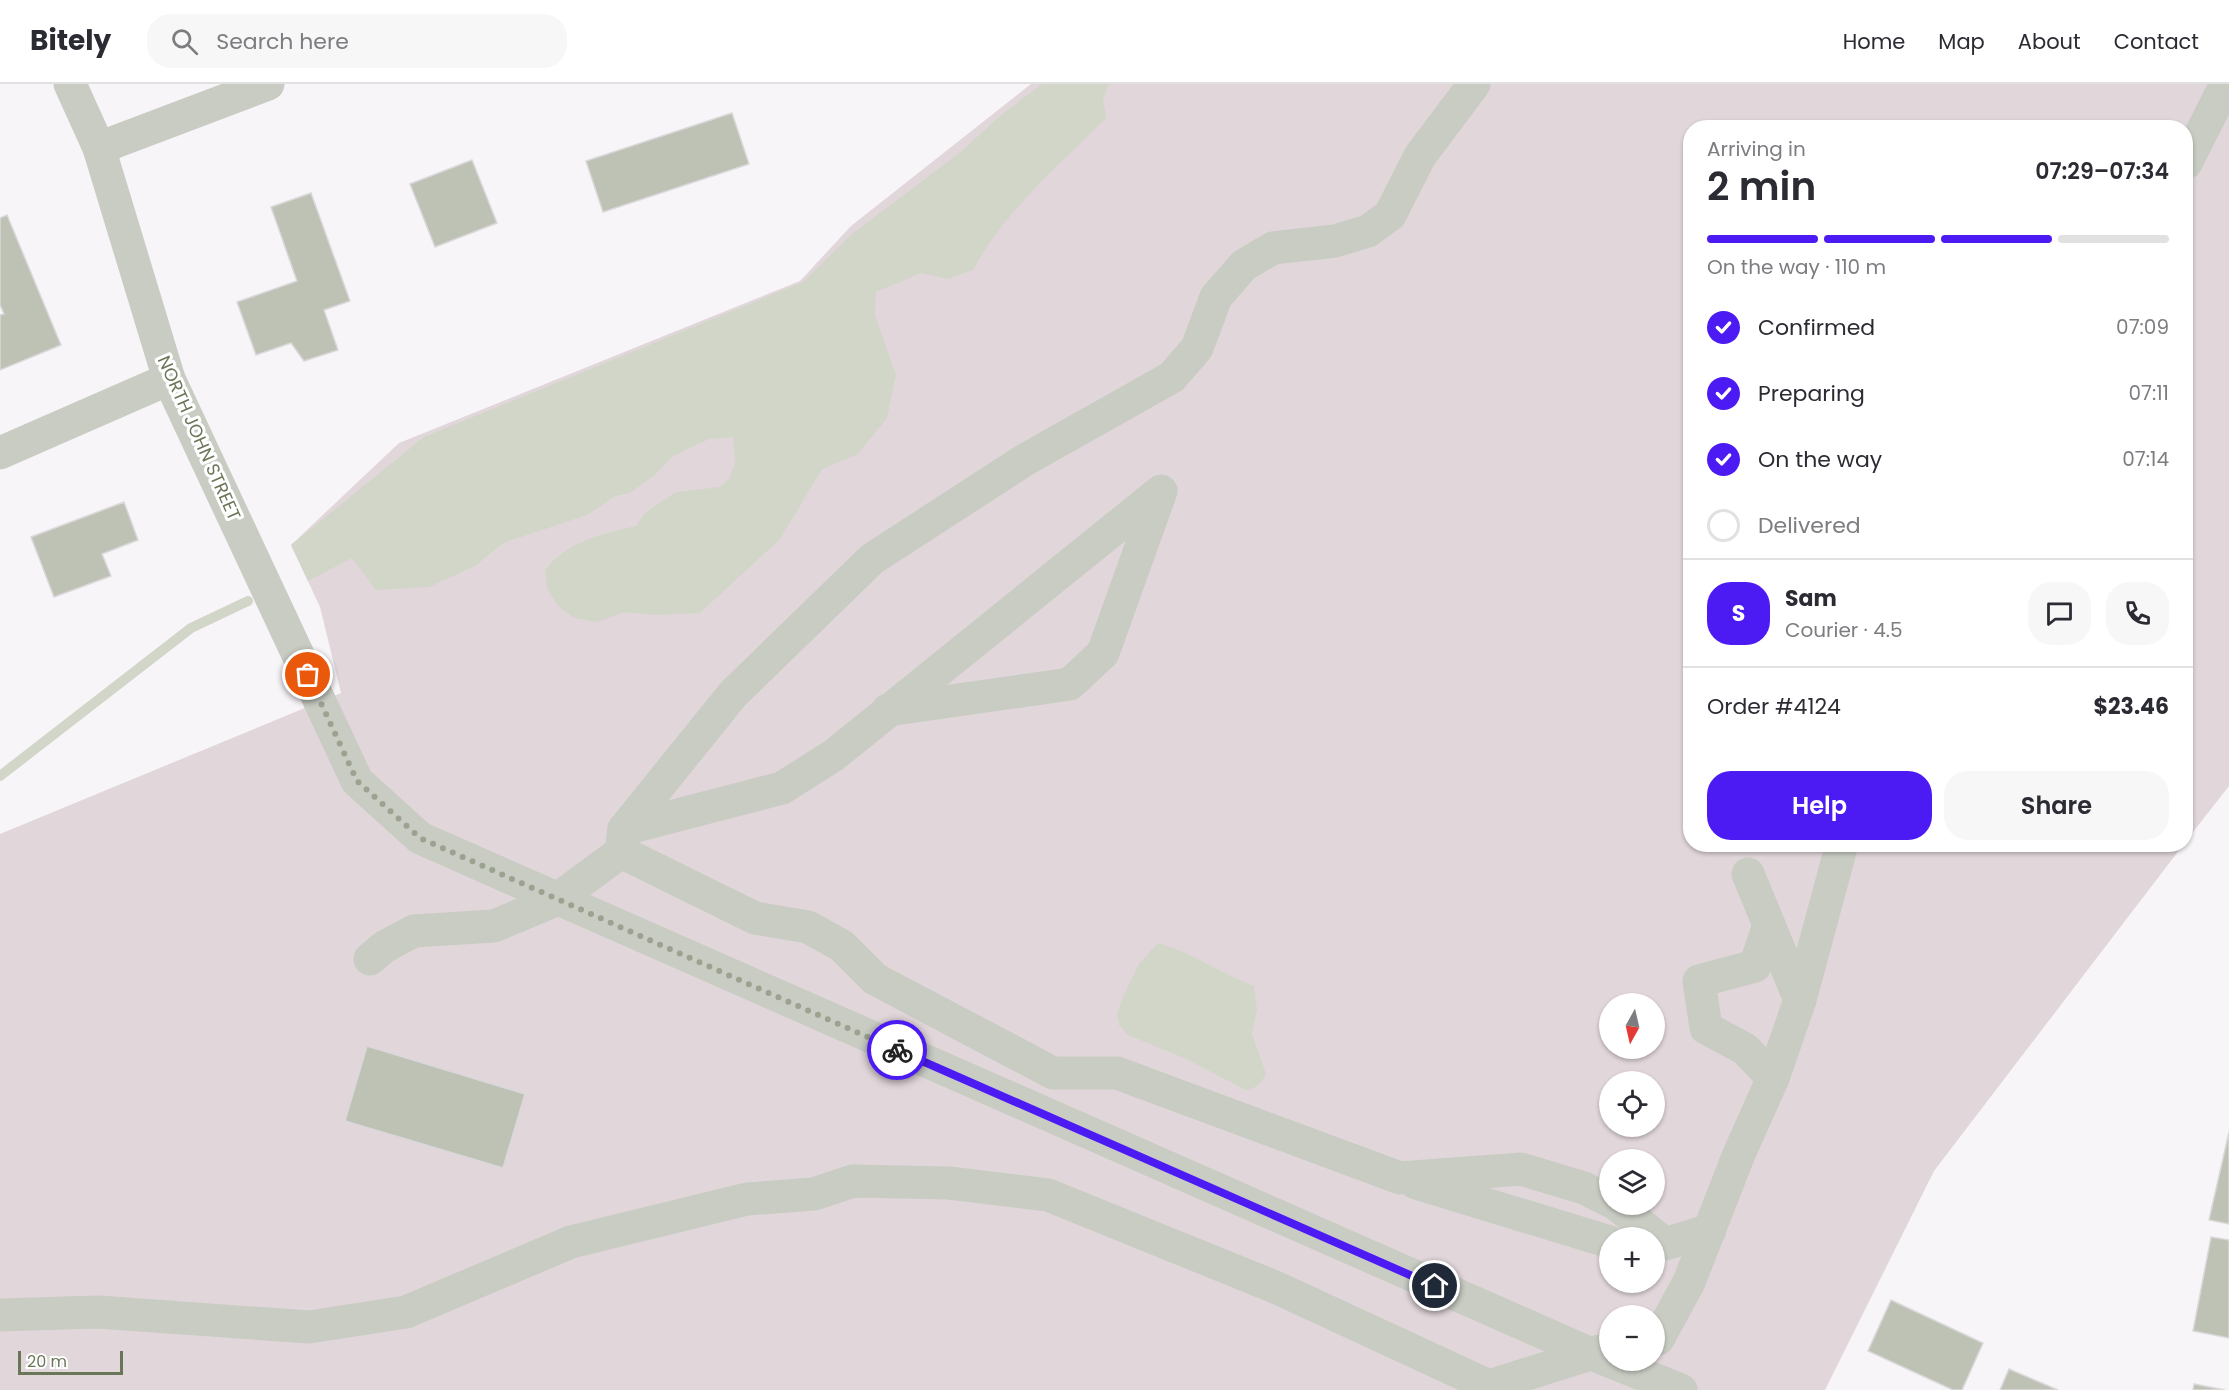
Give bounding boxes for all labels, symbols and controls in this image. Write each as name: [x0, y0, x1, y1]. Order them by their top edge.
search box: [147, 14, 567, 68]
text: Bitely: [30, 21, 111, 60]
icon: search: [168, 25, 201, 58]
text: Search here: [216, 26, 349, 57]
text: Home: [1843, 27, 1905, 56]
text: Map: [1938, 27, 1985, 56]
text: About: [2018, 27, 2081, 56]
text: Contact: [2114, 27, 2199, 56]
text: Arriving in: [1707, 135, 1806, 163]
text: 07:29–07:34: [2035, 156, 2169, 187]
text: 2 min: [1707, 159, 1816, 214]
text: On the way · 110 m: [1707, 253, 1886, 281]
icon: check: [1707, 311, 1740, 344]
text: Confirmed: [1758, 312, 1875, 343]
text: 07:09: [2116, 313, 2169, 341]
street label: NORTH JOHN STREET: [152, 351, 247, 524]
icon: check: [1707, 377, 1740, 410]
text: Preparing: [1758, 378, 1865, 409]
text: 07:11: [2128, 379, 2169, 407]
icon: check: [1707, 443, 1740, 476]
text: On the way: [1758, 444, 1882, 475]
text: 07:14: [2122, 445, 2169, 473]
text: Delivered: [1758, 510, 1861, 541]
button: chat: [2028, 582, 2091, 645]
button: phone: [2106, 582, 2169, 645]
text: Sam: [1785, 583, 1837, 614]
text: S: [1732, 598, 1745, 629]
text: Courier · 4.5: [1785, 616, 1903, 644]
pin: [282, 649, 333, 700]
icon: bag: [291, 658, 324, 691]
text: Order #4124: [1707, 691, 1841, 722]
text: $23.46: [2094, 691, 2169, 722]
button: Help: [1707, 771, 1932, 840]
button: Share: [1944, 771, 2169, 840]
north arrow: [1599, 993, 1665, 1059]
map controls: [1599, 993, 1665, 1371]
courier: [867, 1020, 927, 1080]
icon: bike: [881, 1034, 914, 1067]
button: locate: [1599, 1071, 1665, 1137]
button: layers: [1599, 1149, 1665, 1215]
button: +: [1599, 1227, 1665, 1293]
pin: [1409, 1260, 1460, 1311]
icon: home: [1418, 1269, 1451, 1302]
button: −: [1599, 1305, 1665, 1371]
scale bar: [18, 1348, 123, 1376]
text: 20 m: [27, 1350, 67, 1373]

